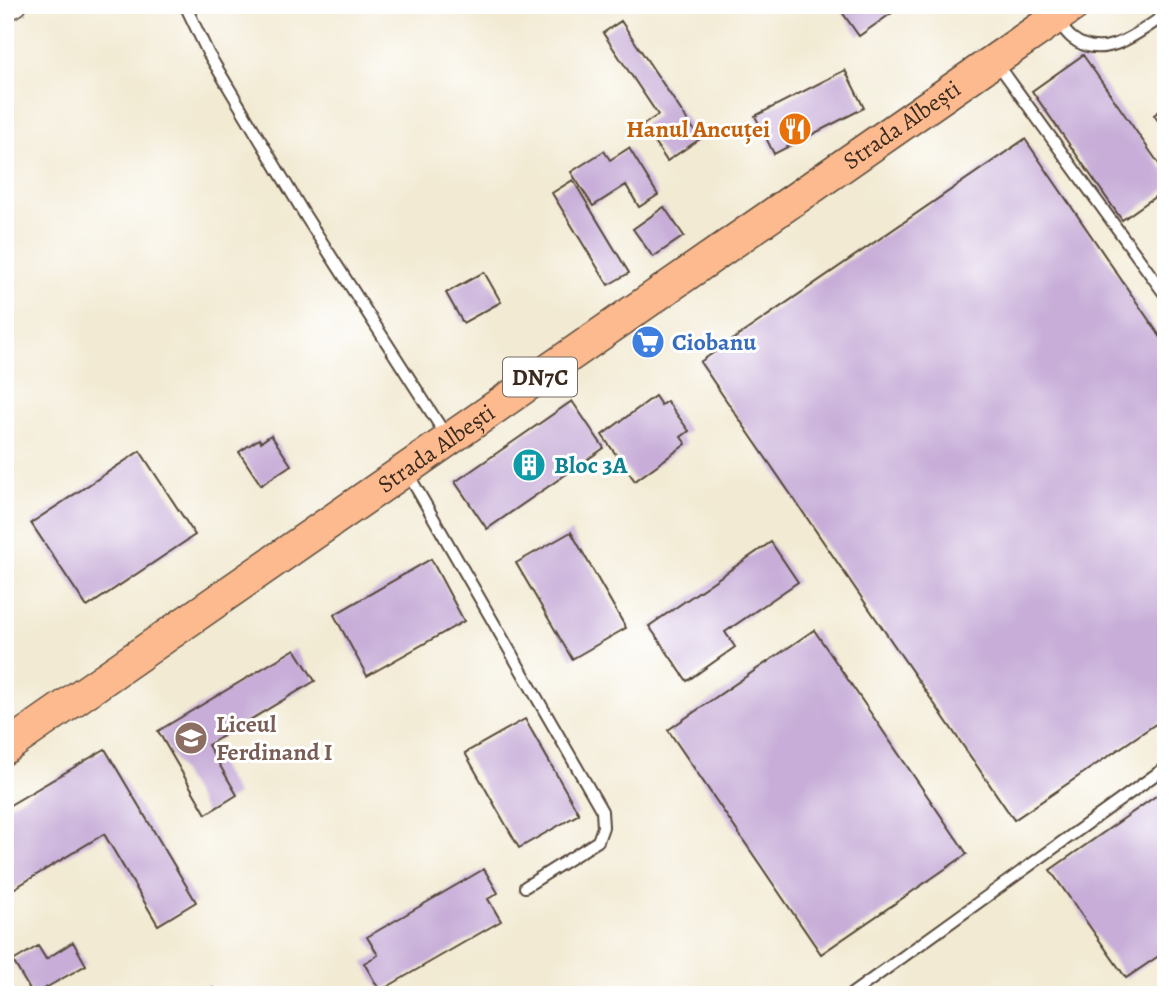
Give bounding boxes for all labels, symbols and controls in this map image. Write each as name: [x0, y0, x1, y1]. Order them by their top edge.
street label: Strada Albești: [837, 73, 967, 177]
restaurant icon: Hanul Ancuței: [776, 110, 814, 148]
place label: Hanul Ancuței: [626, 113, 770, 145]
supermarket icon: Ciobanu: [629, 323, 667, 361]
place label: Ciobanu: [672, 326, 757, 358]
road number: DN7C: [503, 358, 577, 396]
street label: Strada Albești: [371, 396, 501, 500]
building icon: Bloc 3A: [510, 446, 548, 484]
place label: Bloc 3A: [554, 449, 629, 481]
place label: Liceul Ferdinand I: [216, 708, 333, 768]
school or university icon: Liceul Ferdinand I: [172, 719, 210, 757]

